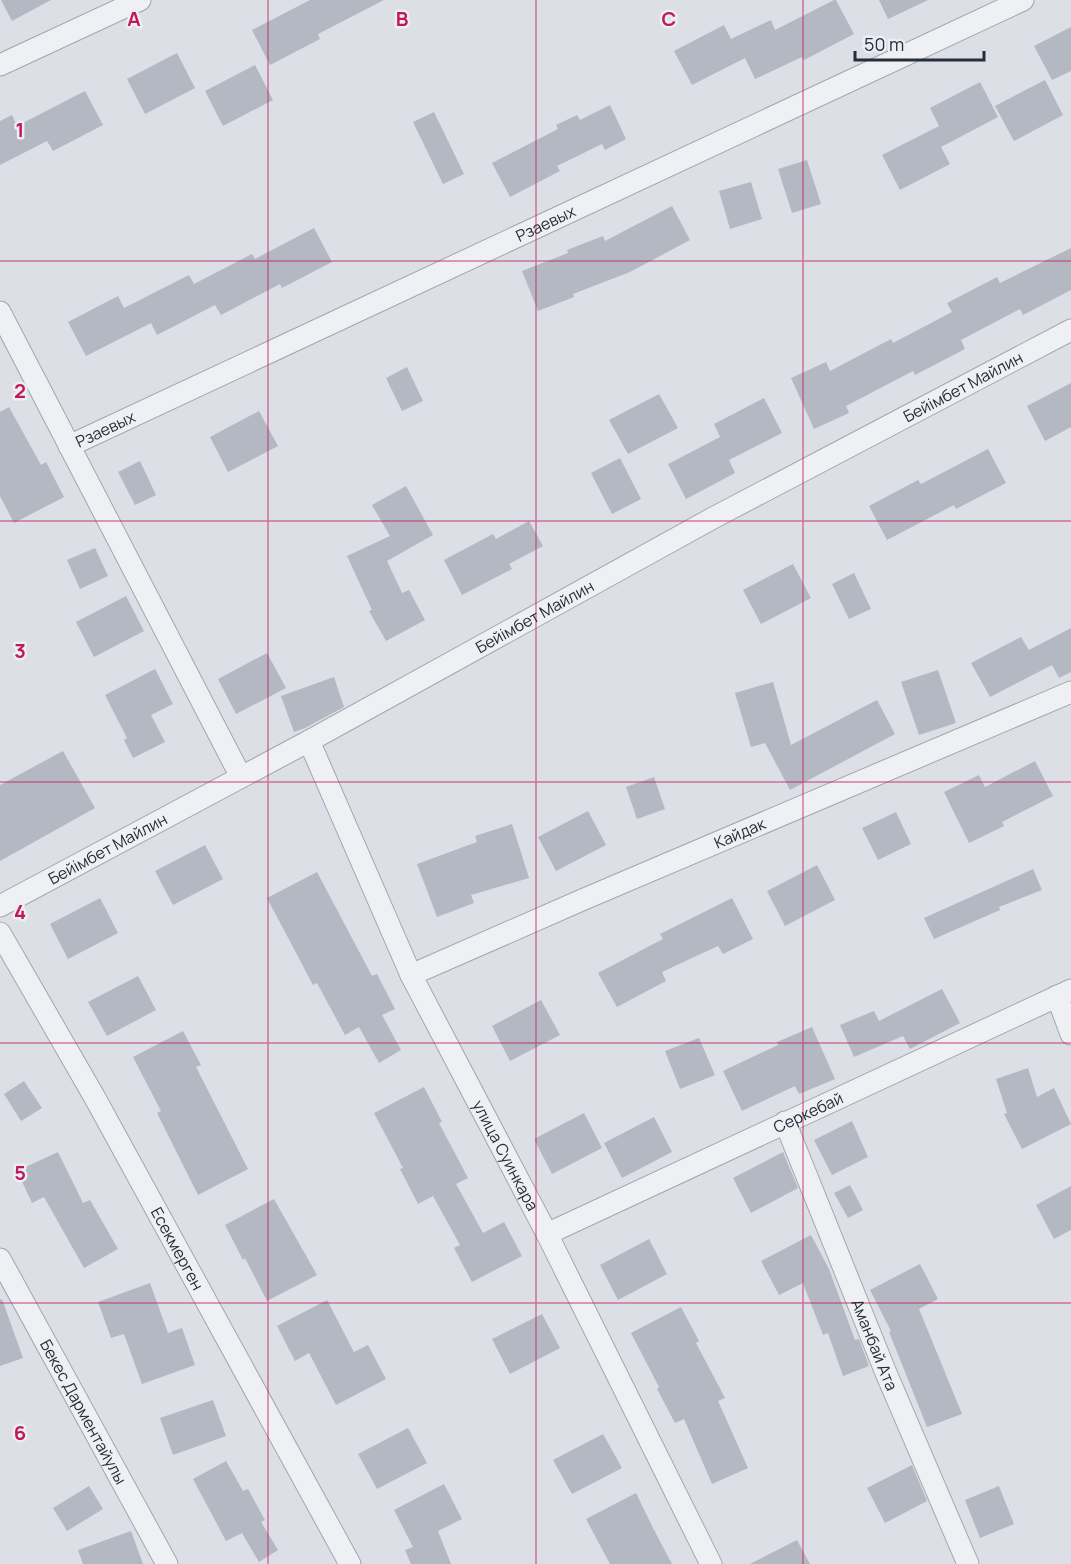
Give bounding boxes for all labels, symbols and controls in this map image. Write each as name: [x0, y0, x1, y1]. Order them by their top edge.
text: A: [127, 5, 141, 32]
text: B: [396, 5, 409, 32]
text: C: [662, 5, 676, 32]
scale bar: [855, 24, 984, 62]
text: 50 m: [864, 32, 904, 56]
text: 1: [16, 116, 24, 143]
street label: Рзаевых: [512, 200, 580, 247]
street label: Бейімбет Майлин: [899, 346, 1026, 427]
text: 2: [14, 377, 26, 404]
street label: Рзаевых: [72, 405, 139, 453]
street label: Бейімбет Майлин: [471, 575, 598, 658]
text: 3: [14, 637, 26, 664]
street label: Бейімбет Майлин: [44, 808, 171, 889]
street label: Кайдак: [711, 812, 770, 854]
text: 4: [14, 898, 26, 925]
street label: Серкебай: [770, 1087, 847, 1138]
street label: улица Суинкара: [468, 1096, 544, 1215]
text: 5: [14, 1159, 26, 1186]
street label: Eсекмерген: [146, 1203, 209, 1294]
street label: Аманбай Ата: [846, 1296, 903, 1394]
street label: Бекес Дарментайулы: [35, 1335, 132, 1488]
text: 6: [14, 1419, 26, 1446]

